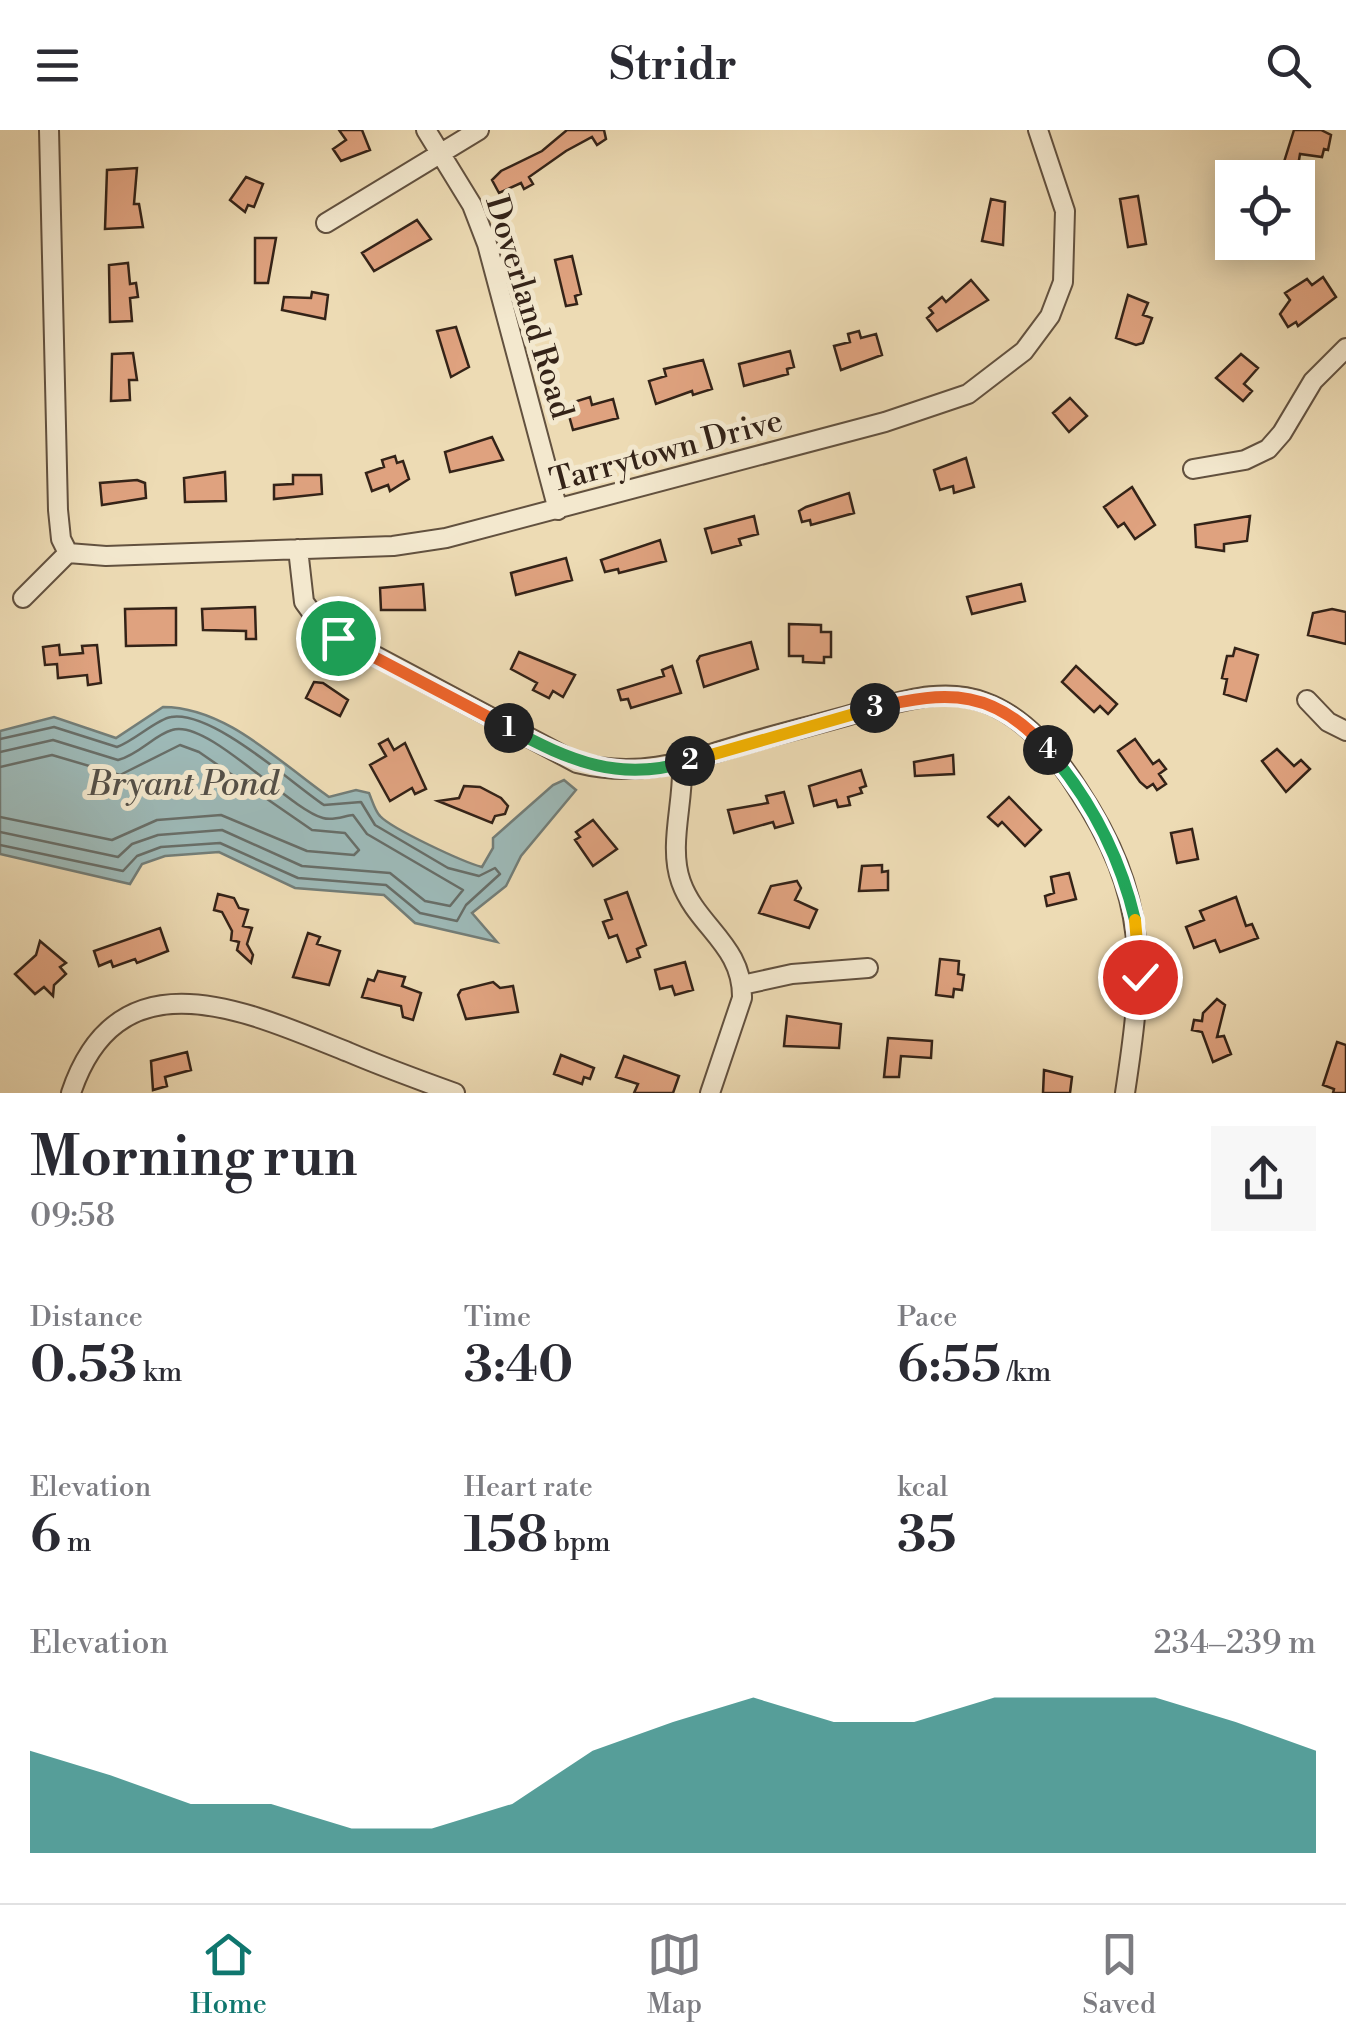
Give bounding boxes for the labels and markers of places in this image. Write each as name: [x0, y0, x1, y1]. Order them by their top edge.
pin: [296, 596, 381, 681]
pin: 3: [850, 683, 900, 733]
pin: 1: [484, 703, 534, 753]
pin: 4: [1023, 725, 1073, 775]
pin: 2: [665, 736, 715, 786]
pin: [1098, 935, 1183, 1020]

